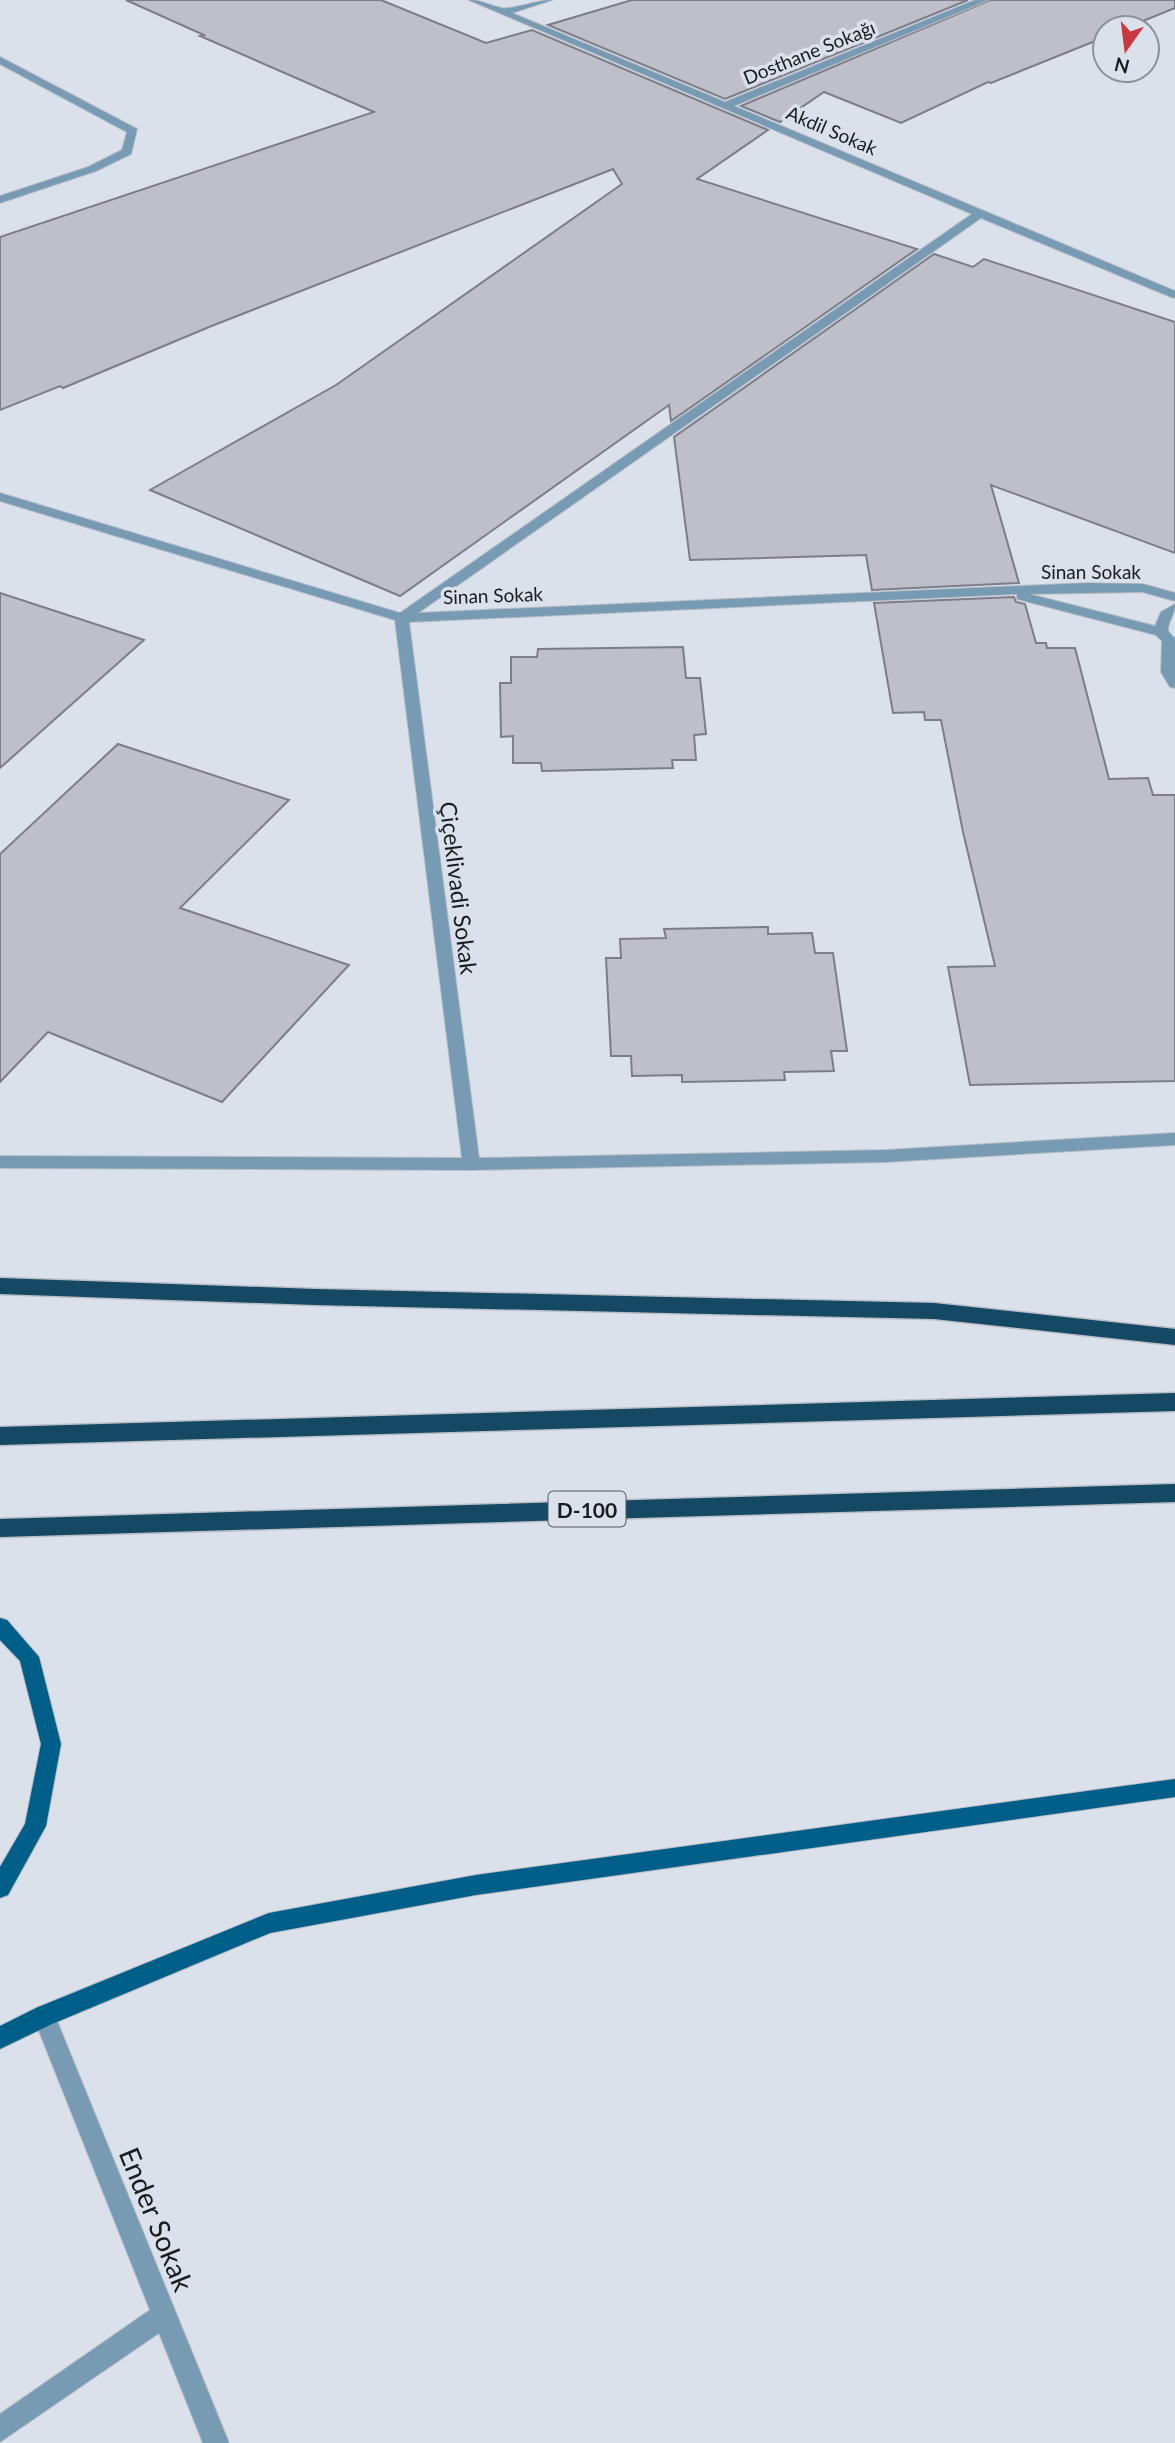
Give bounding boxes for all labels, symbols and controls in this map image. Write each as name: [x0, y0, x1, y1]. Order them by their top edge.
north arrow: [1091, 14, 1161, 84]
street label: Dosthane Sokağı: [740, 15, 878, 89]
text: N: [1112, 53, 1132, 79]
street label: Akdil Sokak: [783, 101, 881, 160]
street label: Sinan Sokak: [1041, 560, 1141, 583]
street label: Sinan Sokak: [443, 582, 544, 608]
street label: Çiçeklivadi Sokak: [434, 800, 484, 976]
road number: D-100: [548, 1492, 626, 1526]
street label: Ender Sokak: [113, 2142, 202, 2297]

